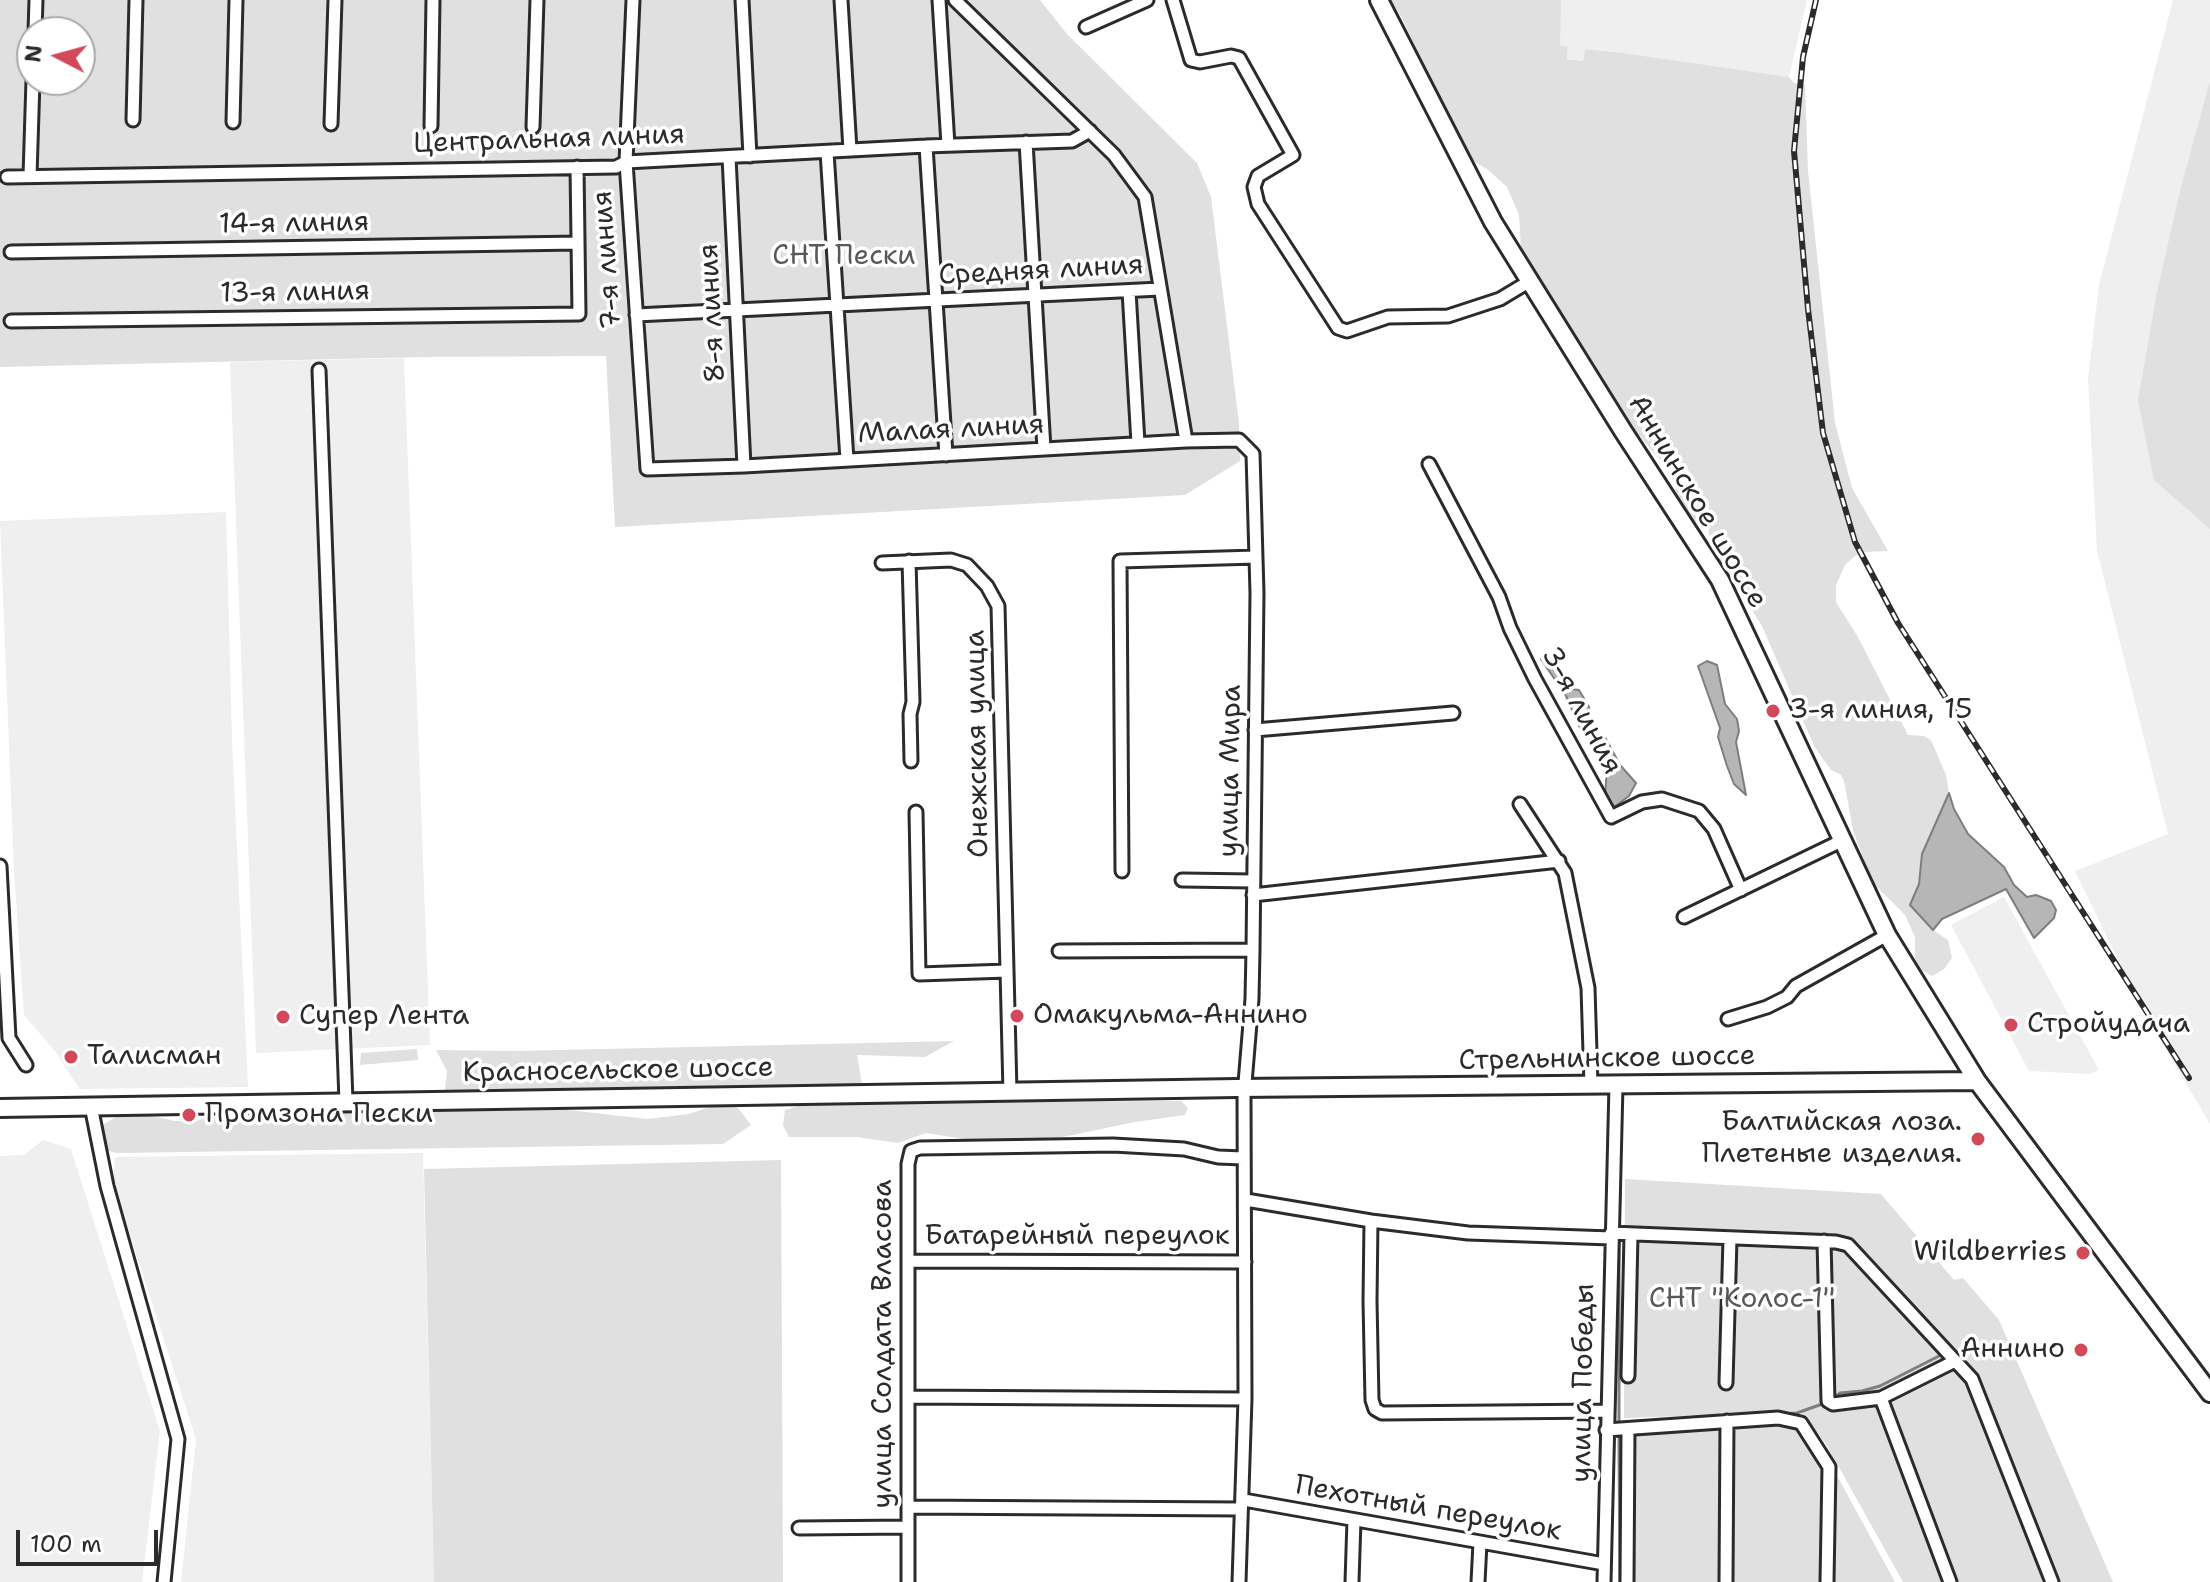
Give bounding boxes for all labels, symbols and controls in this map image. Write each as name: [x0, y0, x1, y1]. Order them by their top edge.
north arrow: [16, 16, 96, 96]
text: N: [18, 43, 49, 64]
street label: Центральная линия: [413, 118, 685, 162]
street label: 7-я линия: [586, 190, 630, 330]
street label: 14-я линия: [219, 206, 369, 242]
park label: СНТ Пески: [772, 240, 916, 274]
street label: 8-я линия: [693, 243, 733, 383]
street label: Средняя линия: [938, 249, 1144, 293]
street label: 13-я линия: [220, 275, 370, 311]
street label: Аннинское шоссе: [1620, 389, 1774, 615]
street label: Малая линия: [857, 408, 1045, 452]
street label: Онежская улица: [959, 630, 997, 858]
street label: 3-я линия: [1533, 642, 1629, 780]
street label: улица Мира: [1213, 684, 1249, 858]
place label: 3-я линия, 15: [1789, 694, 1972, 728]
marker: 3-я линия, 15: [1764, 702, 1782, 720]
place label: Омакульма-Аннино: [1033, 999, 1308, 1033]
place label: Супер Лента: [299, 1000, 469, 1034]
marker: Омакульма-Аннино: [1008, 1007, 1026, 1025]
marker: Супер Лента: [274, 1008, 292, 1026]
place label: Стройудача: [2027, 1008, 2190, 1042]
marker: Стройудача: [2002, 1016, 2020, 1034]
place label: Талисман: [87, 1040, 221, 1074]
street label: Стрельнинское шоссе: [1458, 1040, 1756, 1078]
marker: Талисман: [62, 1048, 80, 1066]
street label: Красносельское шоссе: [462, 1051, 774, 1091]
place label: Промзона Пески: [205, 1098, 433, 1132]
marker: Промзона Пески: [180, 1106, 198, 1124]
place label: Балтийская лоза. Плетеные изделия.: [1702, 1106, 1962, 1172]
marker: Балтийская лоза. Плетеные изделия.: [1969, 1130, 1987, 1148]
street label: улица Солдата Власова: [867, 1180, 901, 1508]
street label: Батарейный переулок: [924, 1220, 1230, 1254]
place label: Wildberries: [1914, 1236, 2067, 1270]
marker: Wildberries: [2074, 1244, 2092, 1262]
street label: улица Победы: [1565, 1283, 1603, 1483]
park label: СНТ "Колос-1": [1649, 1283, 1835, 1317]
place label: Аннино: [1960, 1333, 2065, 1367]
marker: Аннино: [2072, 1341, 2090, 1359]
street label: Пехотный переулок: [1292, 1469, 1564, 1549]
scale bar: [20, 1514, 162, 1564]
text: 100 m: [30, 1528, 102, 1560]

